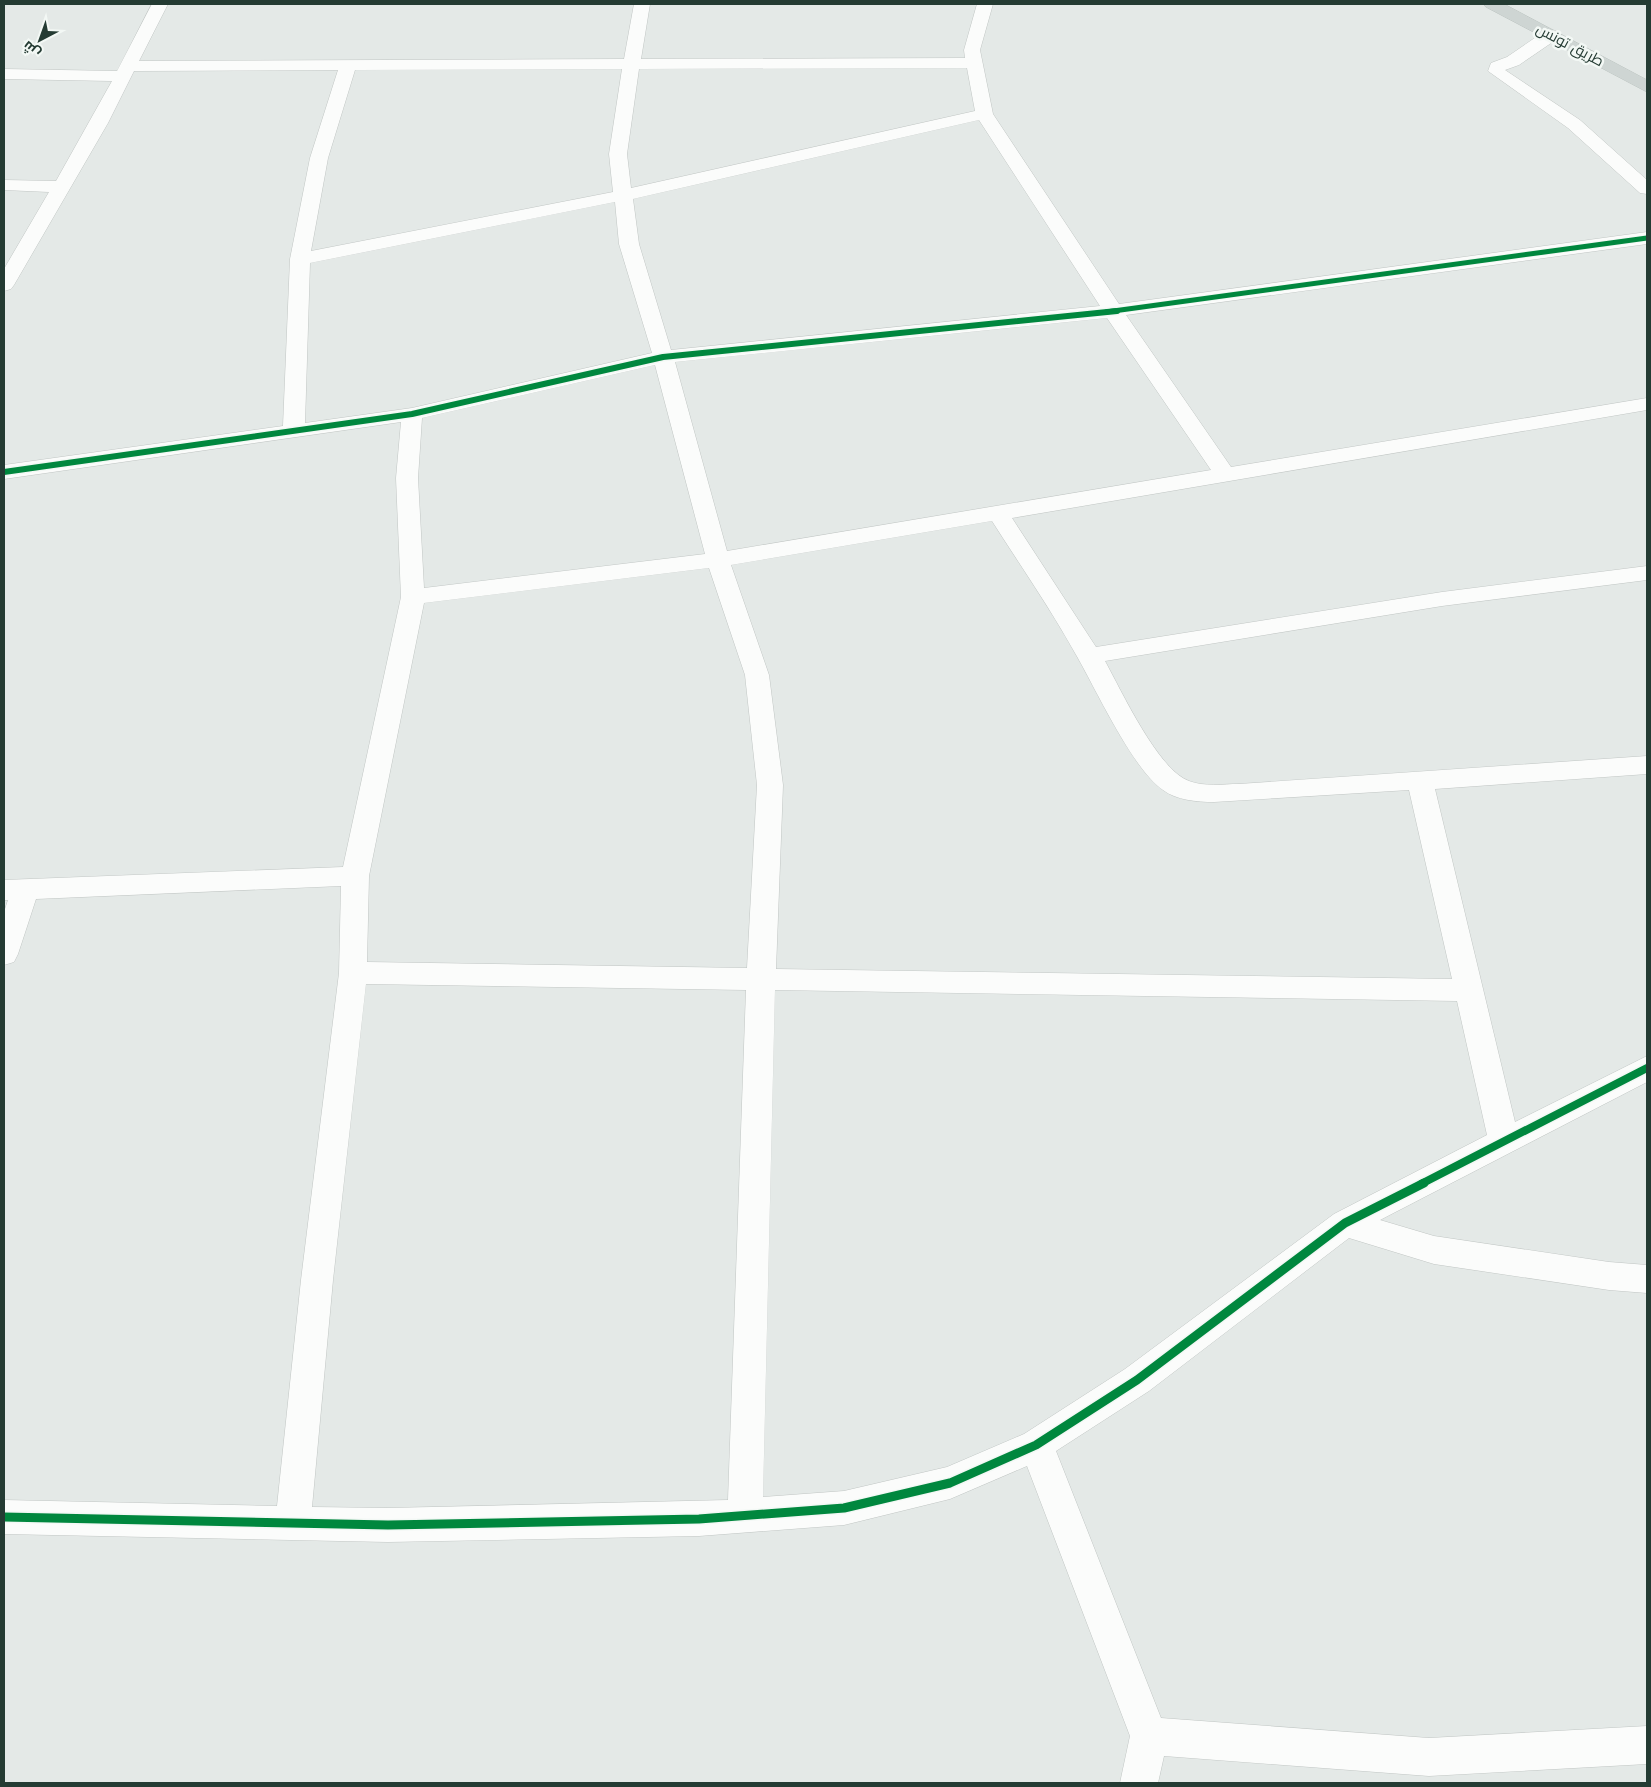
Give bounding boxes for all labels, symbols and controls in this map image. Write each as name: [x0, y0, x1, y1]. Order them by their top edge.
north arrow: [15, 15, 65, 65]
street label: طريق تونس: [1532, 18, 1608, 72]
text: ش: [18, 36, 45, 63]

